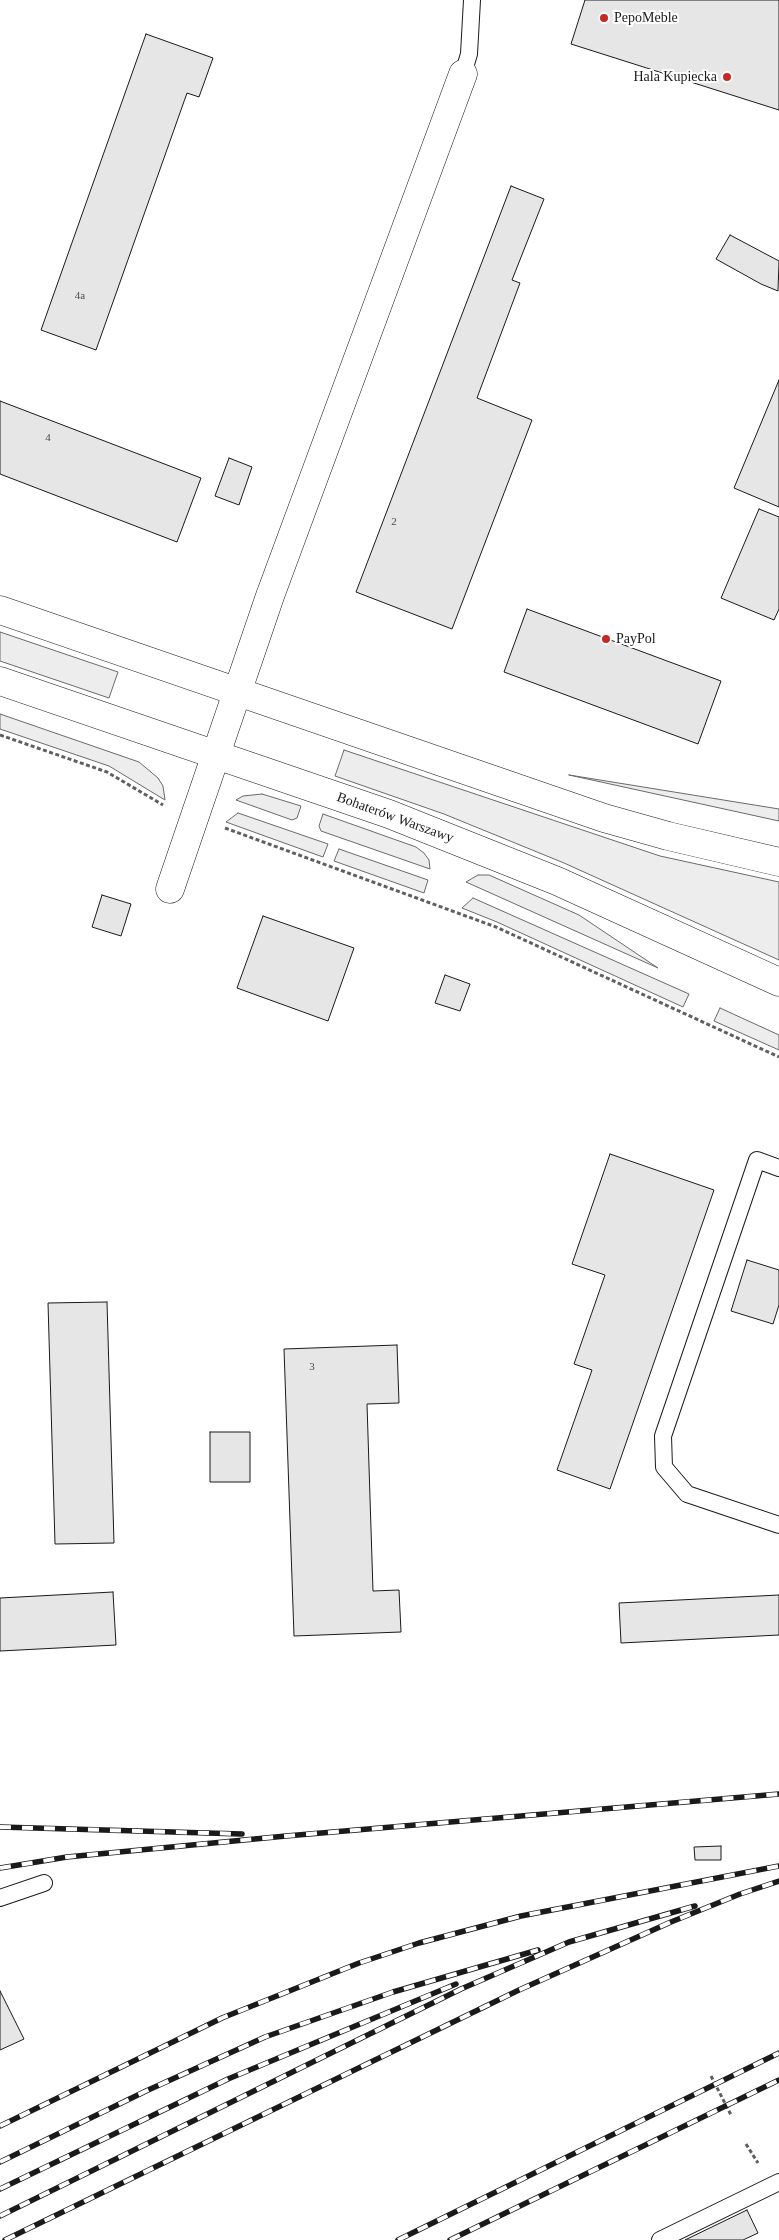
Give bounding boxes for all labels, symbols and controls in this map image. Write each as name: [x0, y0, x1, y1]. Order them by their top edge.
place label: PepoMeble: [614, 10, 678, 26]
marker: PepoMeble: [598, 12, 610, 24]
place label: Hala Kupiecka: [633, 69, 717, 85]
marker: Hala Kupiecka: [721, 71, 733, 83]
house number: 4a: [75, 289, 85, 303]
house number: 4: [45, 431, 51, 445]
house number: 2: [391, 515, 397, 529]
place label: PayPol: [616, 631, 656, 647]
marker: PayPol: [600, 633, 612, 645]
street label: Bohaterów Warszawy: [334, 789, 456, 847]
house number: 3: [309, 1360, 315, 1374]

